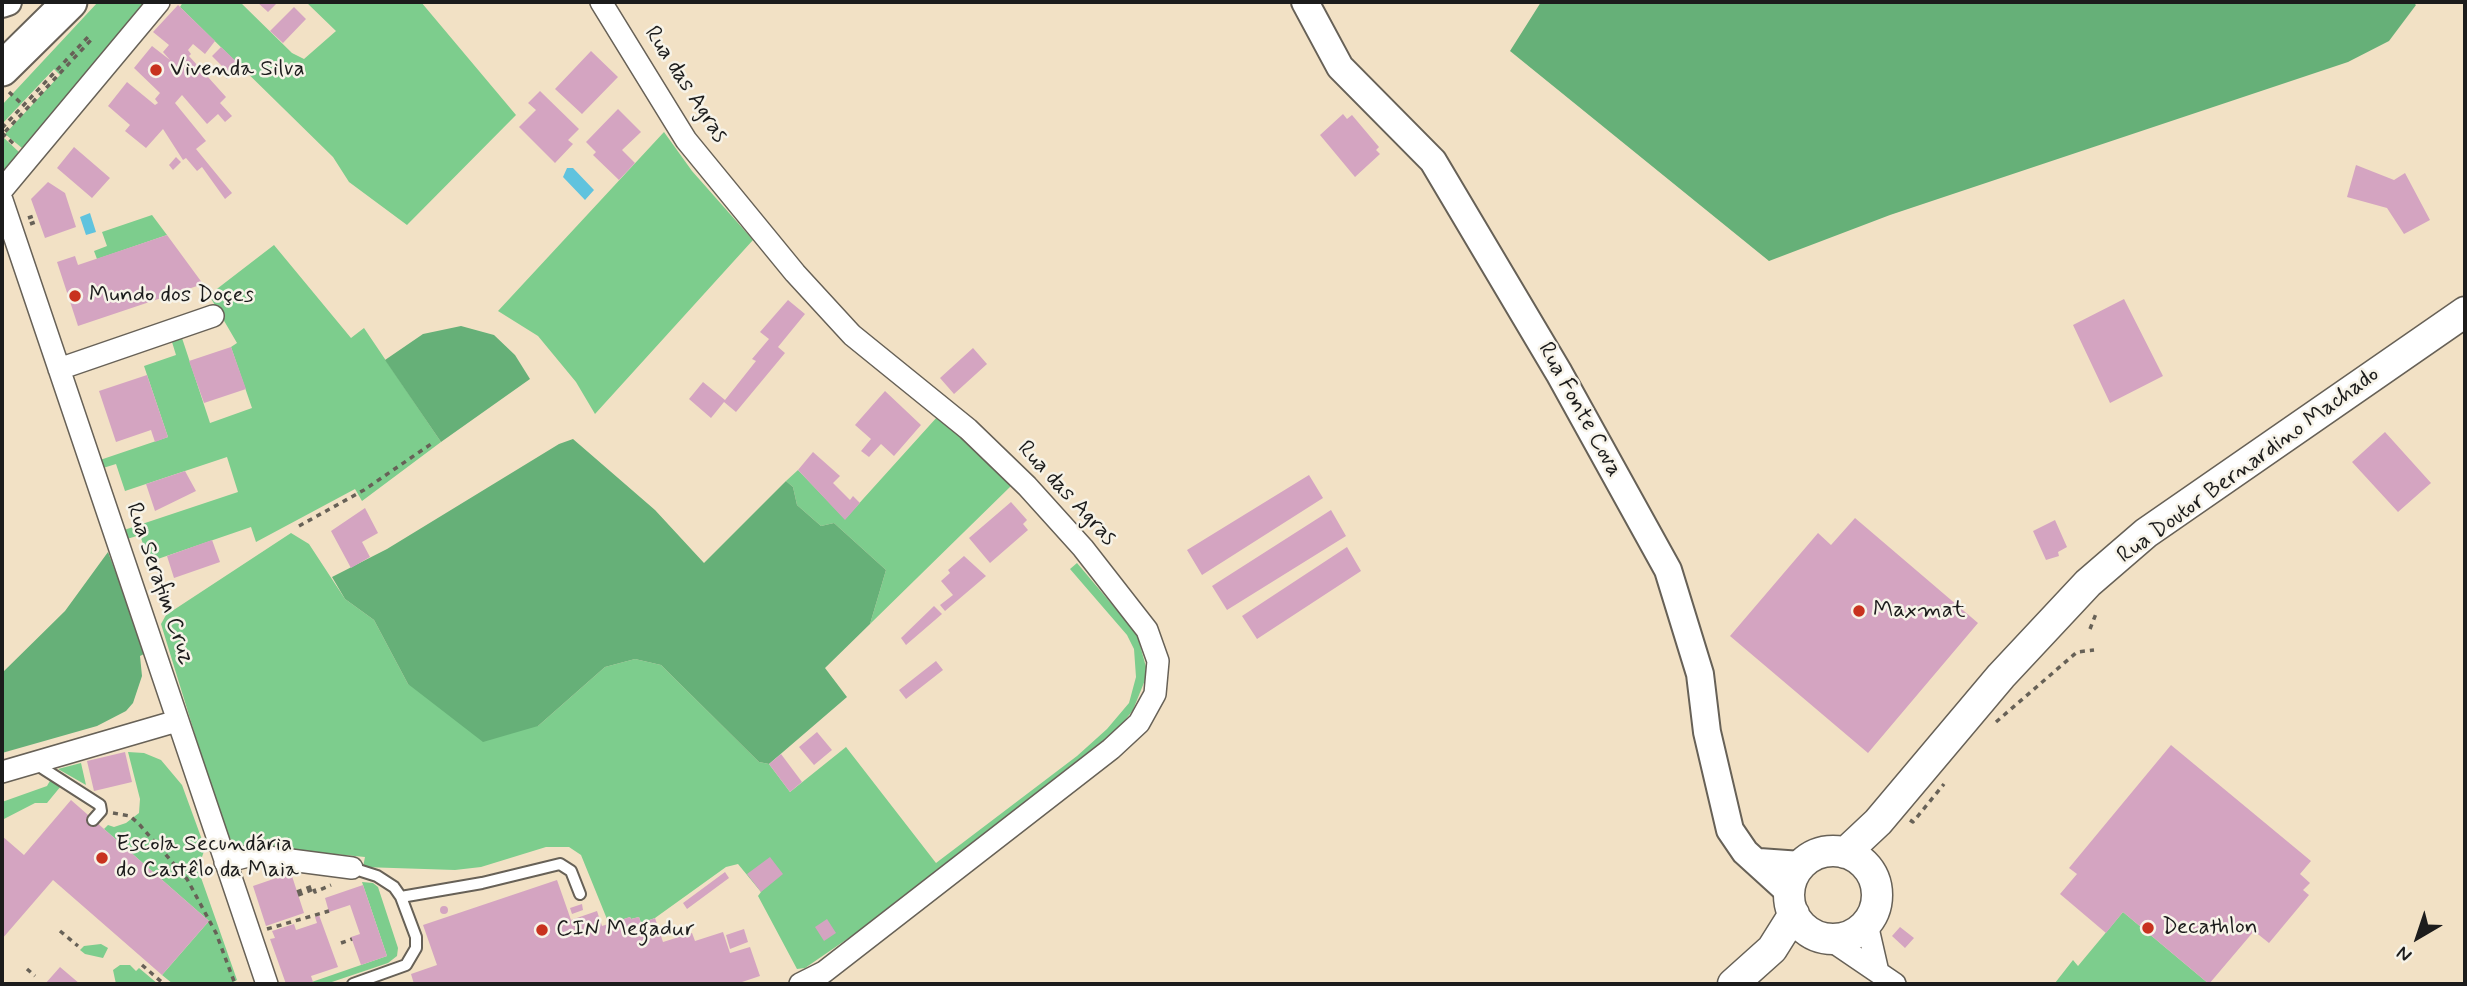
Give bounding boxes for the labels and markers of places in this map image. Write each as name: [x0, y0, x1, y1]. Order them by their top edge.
place label: Vivenda Silva: [170, 56, 305, 84]
marker: Vivenda Silva: [148, 62, 164, 78]
place label: Mundo dos Doçes: [89, 282, 254, 310]
marker: Mundo dos Doçes: [67, 288, 83, 304]
place label: Maxmat: [1873, 597, 1966, 625]
marker: Maxmat: [1851, 603, 1867, 619]
place label: Escola Secundária do Castêlo da Maia: [116, 831, 299, 885]
marker: Escola Secundária do Castêlo da Maia: [94, 850, 110, 866]
place label: Decathlon: [2162, 914, 2258, 942]
place label: CIN Megadur: [556, 916, 695, 944]
marker: Decathlon: [2140, 920, 2156, 936]
marker: CIN Megadur: [534, 922, 550, 938]

